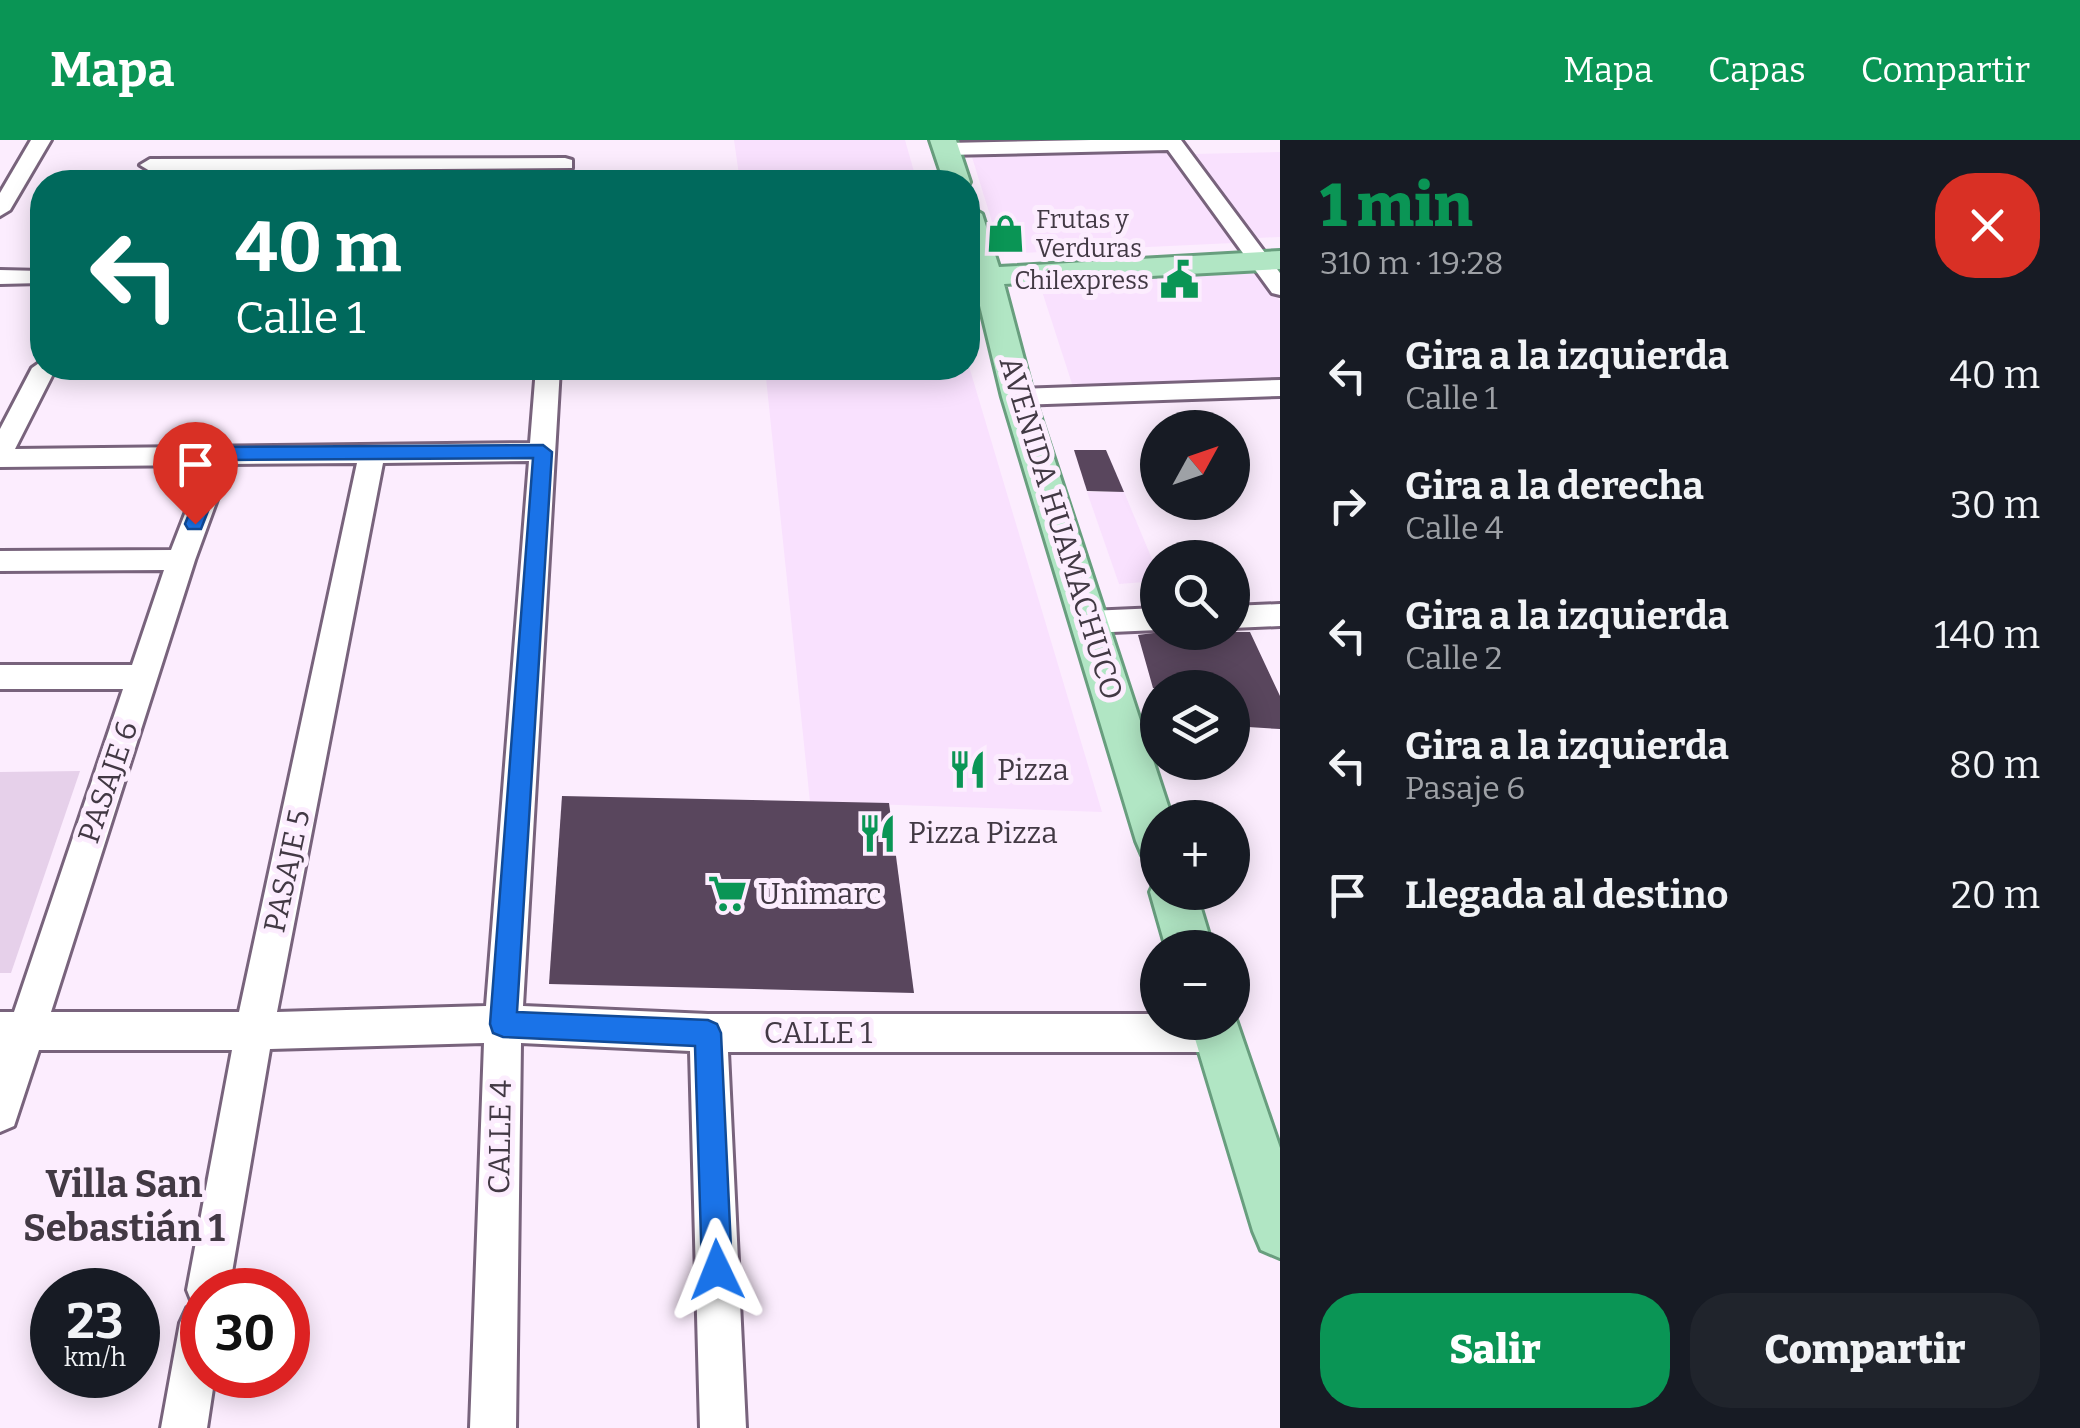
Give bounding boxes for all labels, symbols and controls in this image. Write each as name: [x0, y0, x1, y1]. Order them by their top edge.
text: Mapa: [50, 41, 174, 99]
text: Mapa: [1563, 49, 1653, 91]
text: Capas: [1708, 49, 1806, 91]
text: Compartir: [1861, 49, 2030, 91]
text: 1 min: [1320, 170, 1473, 242]
button: close: [1935, 173, 2040, 278]
place label: Frutas y Verduras: [1036, 205, 1142, 264]
text: 40 m: [235, 206, 401, 290]
icon: left: [70, 210, 200, 340]
shop icon: Frutas y Verduras: [985, 212, 1027, 254]
text: 310 m · 19:28: [1320, 244, 1503, 282]
public building icon: Chilexpress: [1158, 259, 1200, 301]
place label: Chilexpress: [1014, 266, 1149, 296]
text: Calle 1: [235, 291, 366, 345]
text: Gira a la izquierda: [1405, 333, 1729, 379]
icon: left: [1320, 348, 1375, 403]
street label: AVENIDA HUAMACHUCO: [992, 352, 1130, 704]
text: 40 m: [1950, 352, 2040, 398]
text: Calle 1: [1405, 379, 1498, 417]
north arrow: [1140, 410, 1250, 520]
map controls: [1140, 410, 1250, 1040]
pin: [153, 422, 238, 525]
icon: arrive: [168, 437, 223, 492]
text: Gira a la derecha: [1405, 463, 1704, 509]
icon: right: [1320, 478, 1375, 533]
text: 30 m: [1950, 482, 2040, 528]
text: Calle 4: [1405, 509, 1504, 547]
button: search: [1140, 540, 1250, 650]
text: Gira a la izquierda: [1405, 593, 1729, 639]
icon: left: [1320, 608, 1375, 663]
text: 140 m: [1934, 612, 2040, 658]
text: Calle 2: [1405, 639, 1502, 677]
button: layers: [1140, 670, 1250, 780]
street label: PASAJE 6: [70, 716, 146, 848]
text: Gira a la izquierda: [1405, 723, 1729, 769]
icon: left: [1320, 738, 1375, 793]
text: 80 m: [1949, 742, 2040, 788]
restaurant icon: Pizza: [946, 749, 988, 791]
place label: Pizza: [997, 752, 1069, 788]
text: Pasaje 6: [1405, 769, 1525, 807]
button: +: [1140, 800, 1250, 910]
street label: PASAJE 5: [256, 806, 318, 936]
restaurant icon: Pizza Pizza: [857, 812, 899, 854]
place label: Pizza Pizza: [908, 815, 1058, 851]
icon: arrive: [1320, 868, 1375, 923]
text: Llegada al destino: [1405, 872, 1728, 918]
text: 20 m: [1951, 872, 2040, 918]
supermarket icon: Unimarc: [707, 873, 749, 915]
place label: Unimarc: [758, 876, 881, 912]
button: −: [1140, 930, 1250, 1040]
street label: CALLE 1: [764, 1015, 872, 1051]
street label: CALLE 4: [481, 1079, 519, 1194]
district label: Villa San Sebastián 1: [23, 1161, 225, 1251]
position arrow: [665, 1218, 769, 1322]
speed limit sign: 30: [180, 1268, 310, 1398]
text: 23: [67, 1291, 123, 1351]
button: Salir: [1320, 1293, 1670, 1408]
button: Compartir: [1690, 1293, 2040, 1408]
text: km/h: [64, 1343, 126, 1373]

